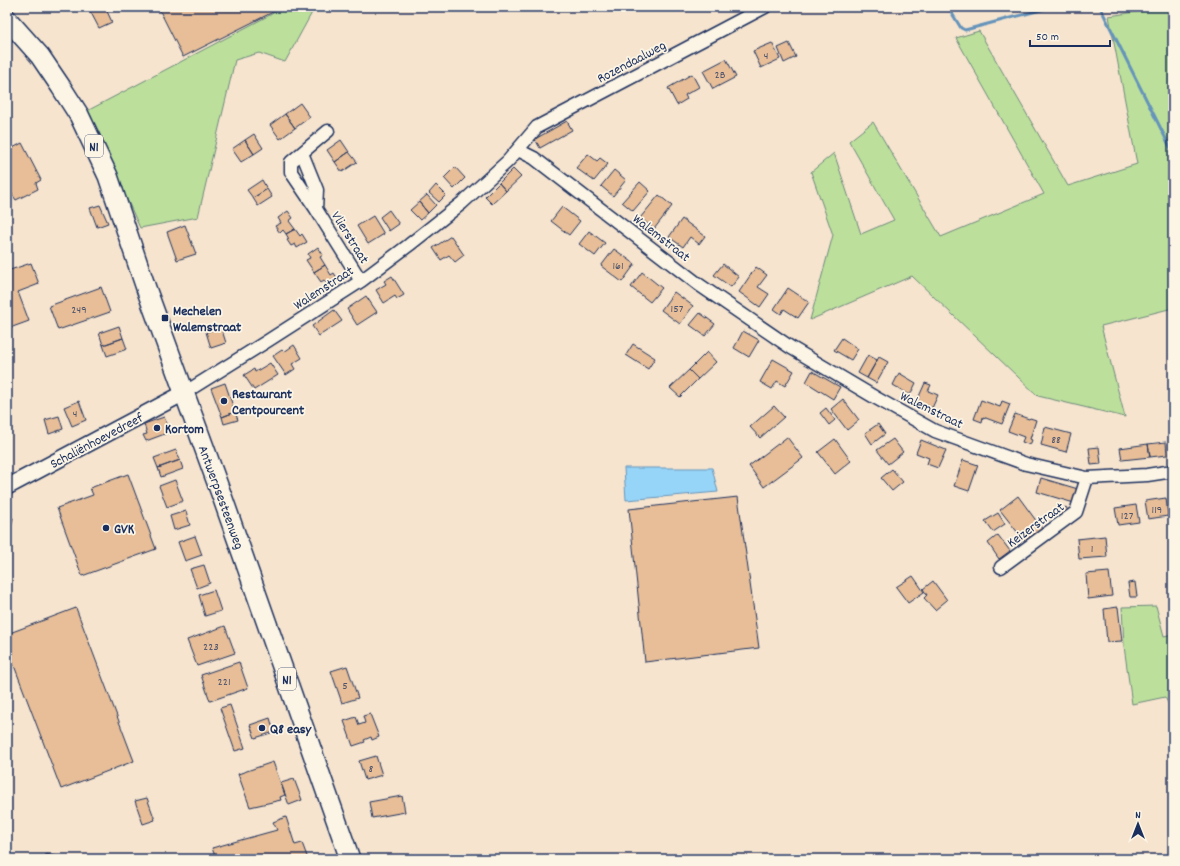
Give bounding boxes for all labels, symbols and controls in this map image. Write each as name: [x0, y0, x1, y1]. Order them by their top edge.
scale bar: [1030, 22, 1110, 48]
text: 50 m: [1036, 29, 1059, 46]
street label: Rozendaalweg: [594, 36, 670, 89]
house number: 4: [764, 48, 769, 65]
house number: 2B: [715, 67, 726, 84]
road number: N1: [85, 135, 103, 157]
street label: Vlierstraat: [325, 208, 373, 268]
street label: Walemstraat: [628, 210, 694, 267]
house number: 161: [612, 258, 624, 275]
street label: Walemstraat: [290, 262, 358, 316]
house number: 157: [671, 301, 684, 318]
house number: 249: [71, 302, 87, 319]
place label: Mechelen Walemstraat: [173, 302, 242, 338]
marker: Mechelen Walemstraat: [160, 313, 170, 323]
place label: Restaurant Centpourcent: [232, 385, 305, 421]
street label: Walemstraat: [896, 387, 966, 435]
marker: Restaurant Centpourcent: [219, 396, 229, 406]
house number: 4: [73, 406, 78, 423]
street label: Schaliënhoevedreef: [47, 408, 148, 475]
place label: Kortom: [165, 420, 204, 440]
marker: Kortom: [152, 423, 162, 433]
house number: 88: [1051, 432, 1061, 449]
street label: Antwerpsesteenweg: [192, 443, 248, 552]
street label: Keizerstraat: [1003, 498, 1069, 553]
house number: 119: [1152, 502, 1162, 519]
house number: 127: [1121, 508, 1134, 525]
place label: GVK: [114, 520, 135, 540]
marker: GVK: [101, 523, 111, 533]
house number: 1: [1091, 541, 1093, 558]
house number: 223: [203, 639, 219, 656]
road number: N1: [278, 668, 296, 690]
house number: 221: [217, 674, 231, 691]
house number: 5: [342, 678, 348, 695]
place label: Q8 easy: [270, 720, 313, 740]
marker: Q8 easy: [257, 723, 267, 733]
house number: 8: [369, 761, 374, 778]
north arrow: [1118, 804, 1158, 844]
text: N: [1135, 808, 1141, 824]

